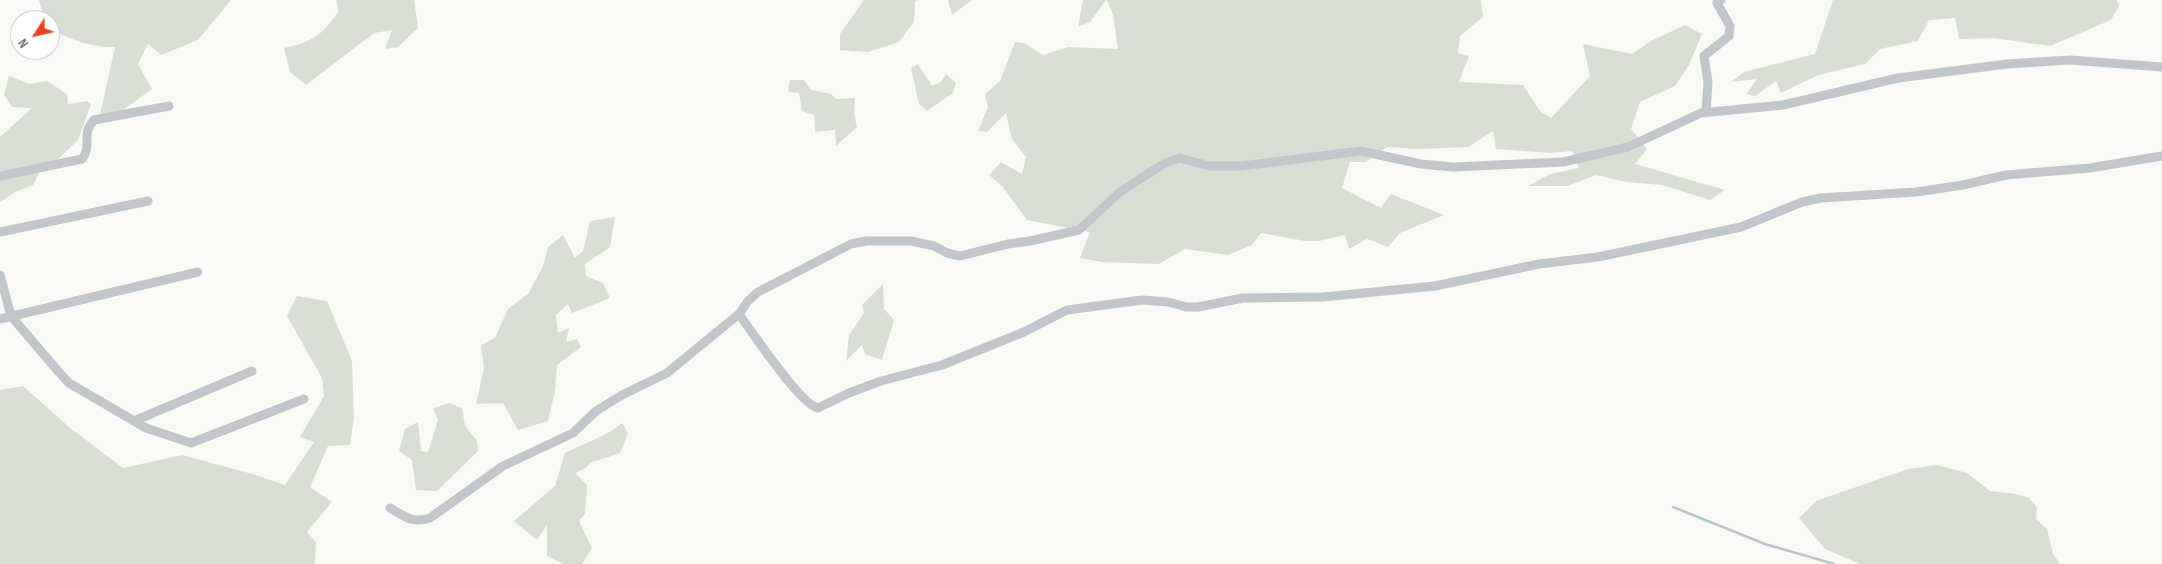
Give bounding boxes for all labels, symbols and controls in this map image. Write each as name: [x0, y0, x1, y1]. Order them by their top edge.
north arrow: [10, 10, 60, 60]
text: N: [14, 35, 32, 51]

